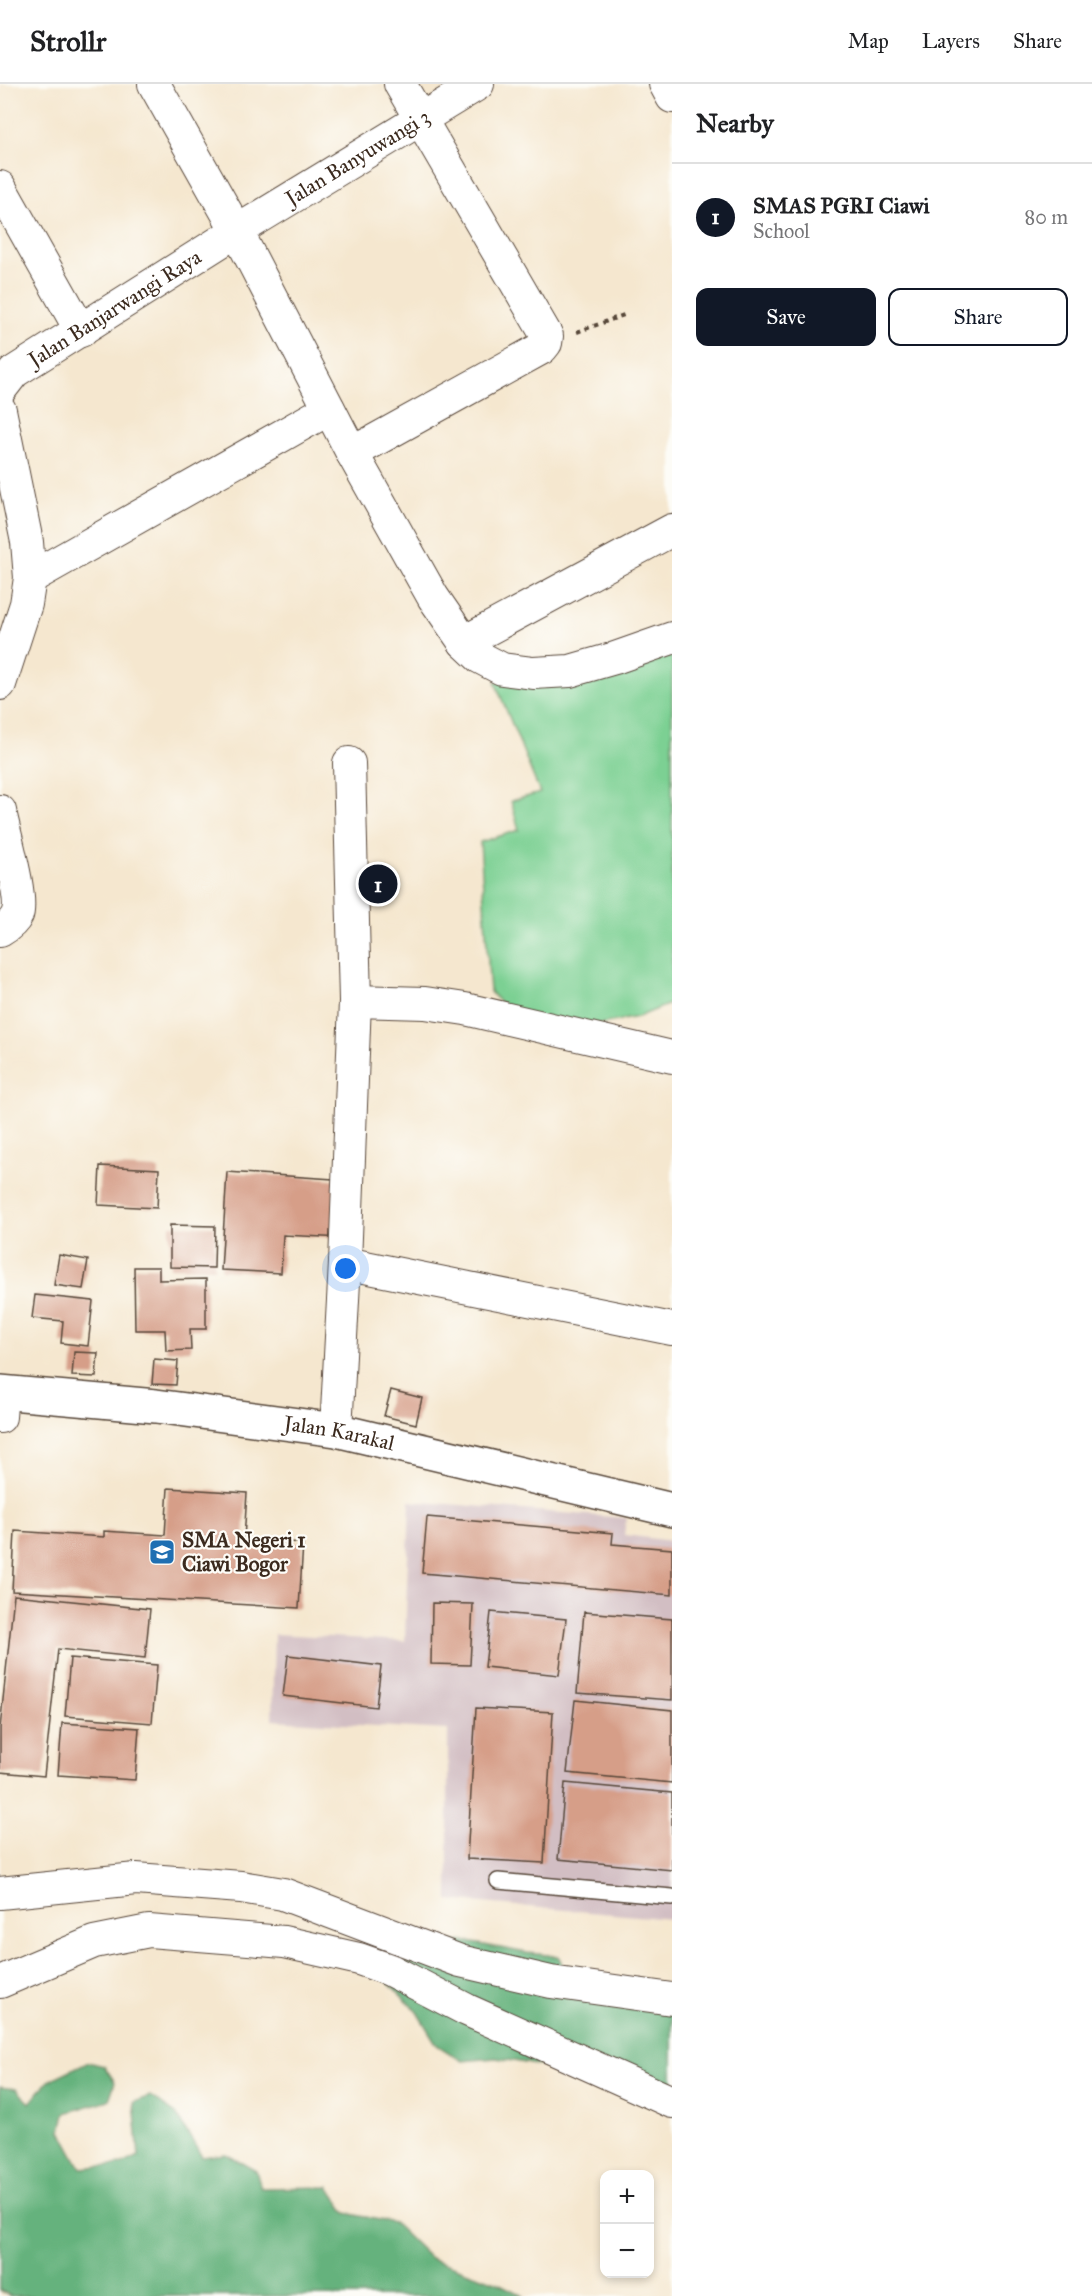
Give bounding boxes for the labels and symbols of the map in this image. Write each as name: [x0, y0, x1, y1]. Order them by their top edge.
street label: Jalan Banyuwangi 3: [279, 103, 435, 212]
street label: Jalan Banjarwangi Raya: [22, 244, 206, 374]
pin: 1: [358, 862, 398, 906]
your location: [331, 1254, 360, 1283]
street label: Jalan Karakal: [280, 1410, 398, 1457]
place label: SMA Negeri 1 Ciawi Bogor: [182, 1527, 306, 1577]
school or university icon: SMA Negeri 1 Ciawi Bogor: [147, 1537, 177, 1567]

